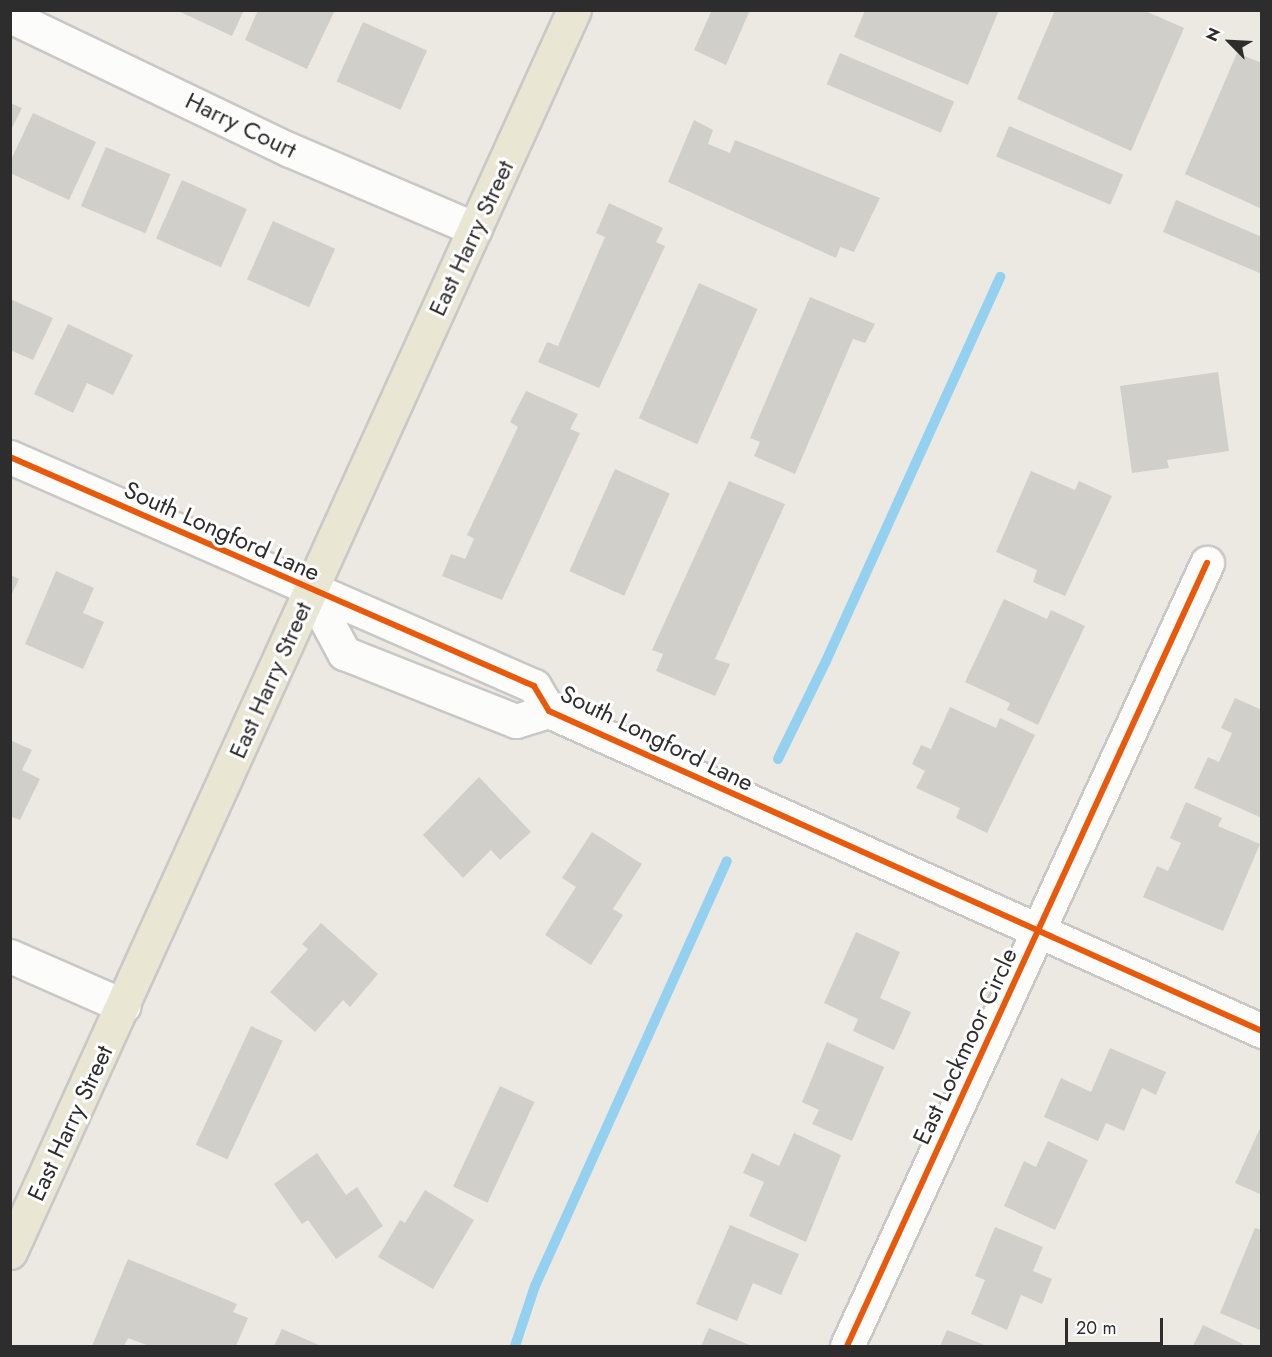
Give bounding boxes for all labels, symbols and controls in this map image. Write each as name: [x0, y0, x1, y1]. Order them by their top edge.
north arrow: [1200, 12, 1260, 72]
text: N: [1200, 24, 1226, 45]
street label: Harry Court: [181, 86, 301, 164]
street label: East Harry Street: [422, 156, 520, 320]
street label: South Longford Lane: [120, 475, 324, 587]
street label: East Harry Street: [223, 597, 317, 763]
street label: South Longford Lane: [556, 679, 758, 797]
street label: East Lockmoor Circle: [907, 943, 1023, 1149]
street label: East Harry Street: [21, 1041, 119, 1205]
scale bar: [1068, 1306, 1166, 1344]
text: 20 m: [1076, 1315, 1116, 1341]

